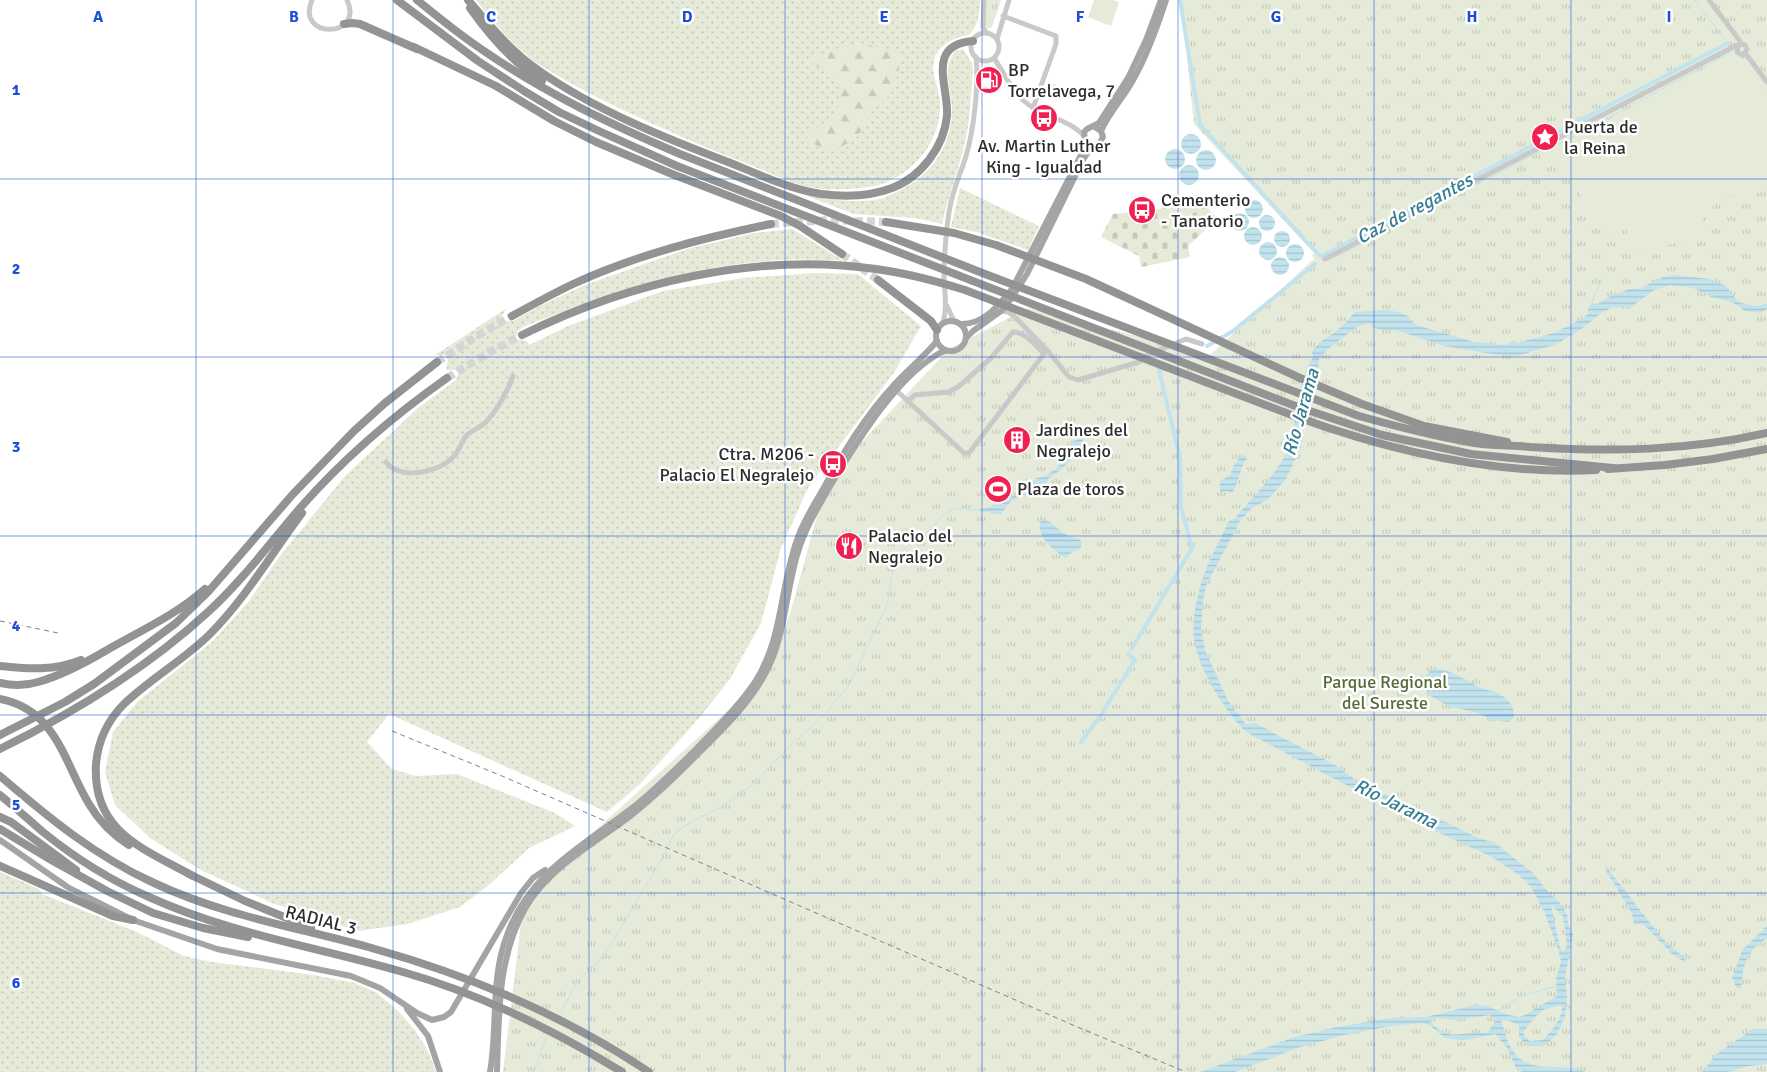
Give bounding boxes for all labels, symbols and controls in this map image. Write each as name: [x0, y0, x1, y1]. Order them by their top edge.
text: A: [93, 7, 104, 27]
text: B: [289, 7, 299, 27]
text: C: [486, 7, 496, 27]
text: D: [682, 7, 693, 27]
text: E: [879, 7, 889, 27]
text: F: [1076, 7, 1085, 27]
text: G: [1271, 7, 1281, 27]
text: H: [1467, 7, 1477, 27]
text: I: [1666, 7, 1672, 27]
place label: BP Torrelavega, 7: [1008, 59, 1115, 102]
fuel station icon: BP Torrelavega, 7: [974, 65, 1004, 95]
text: 1: [12, 80, 21, 100]
bus stop icon: Av. Martin Luther King - Igualdad: [1029, 103, 1059, 133]
place label: Puerta de la Reina: [1564, 116, 1638, 159]
place icon: Puerta de la Reina: [1530, 122, 1560, 152]
place label: Av. Martin Luther King - Igualdad: [978, 135, 1111, 178]
water label: Caz de regantes: [1352, 167, 1478, 249]
place label: Cementerio - Tanatorio: [1161, 189, 1250, 232]
bus stop icon: Cementerio - Tanatorio: [1127, 195, 1157, 225]
text: 2: [12, 259, 20, 279]
water label: Río Jarama: [1277, 365, 1325, 459]
place label: Jardines del Negralejo: [1036, 419, 1128, 462]
building icon: Jardines del Negralejo: [1002, 425, 1032, 455]
text: 3: [12, 437, 20, 457]
place label: Ctra. M206 - Palacio El Negralejo: [660, 443, 814, 486]
bus stop icon: Ctra. M206 - Palacio El Negralejo: [818, 449, 848, 479]
sports icon: Plaza de toros: [983, 474, 1013, 504]
place label: Plaza de toros: [1017, 478, 1124, 500]
place label: Palacio del Negralejo: [868, 525, 952, 568]
restaurant icon: Palacio del Negralejo: [834, 531, 864, 561]
text: 4: [12, 616, 21, 636]
park label: Parque Regional del Sureste: [1322, 671, 1448, 714]
water label: Río Jarama: [1350, 773, 1442, 835]
text: 5: [12, 795, 20, 815]
street label: RADIAL 3: [283, 901, 359, 939]
text: 6: [12, 973, 21, 993]

